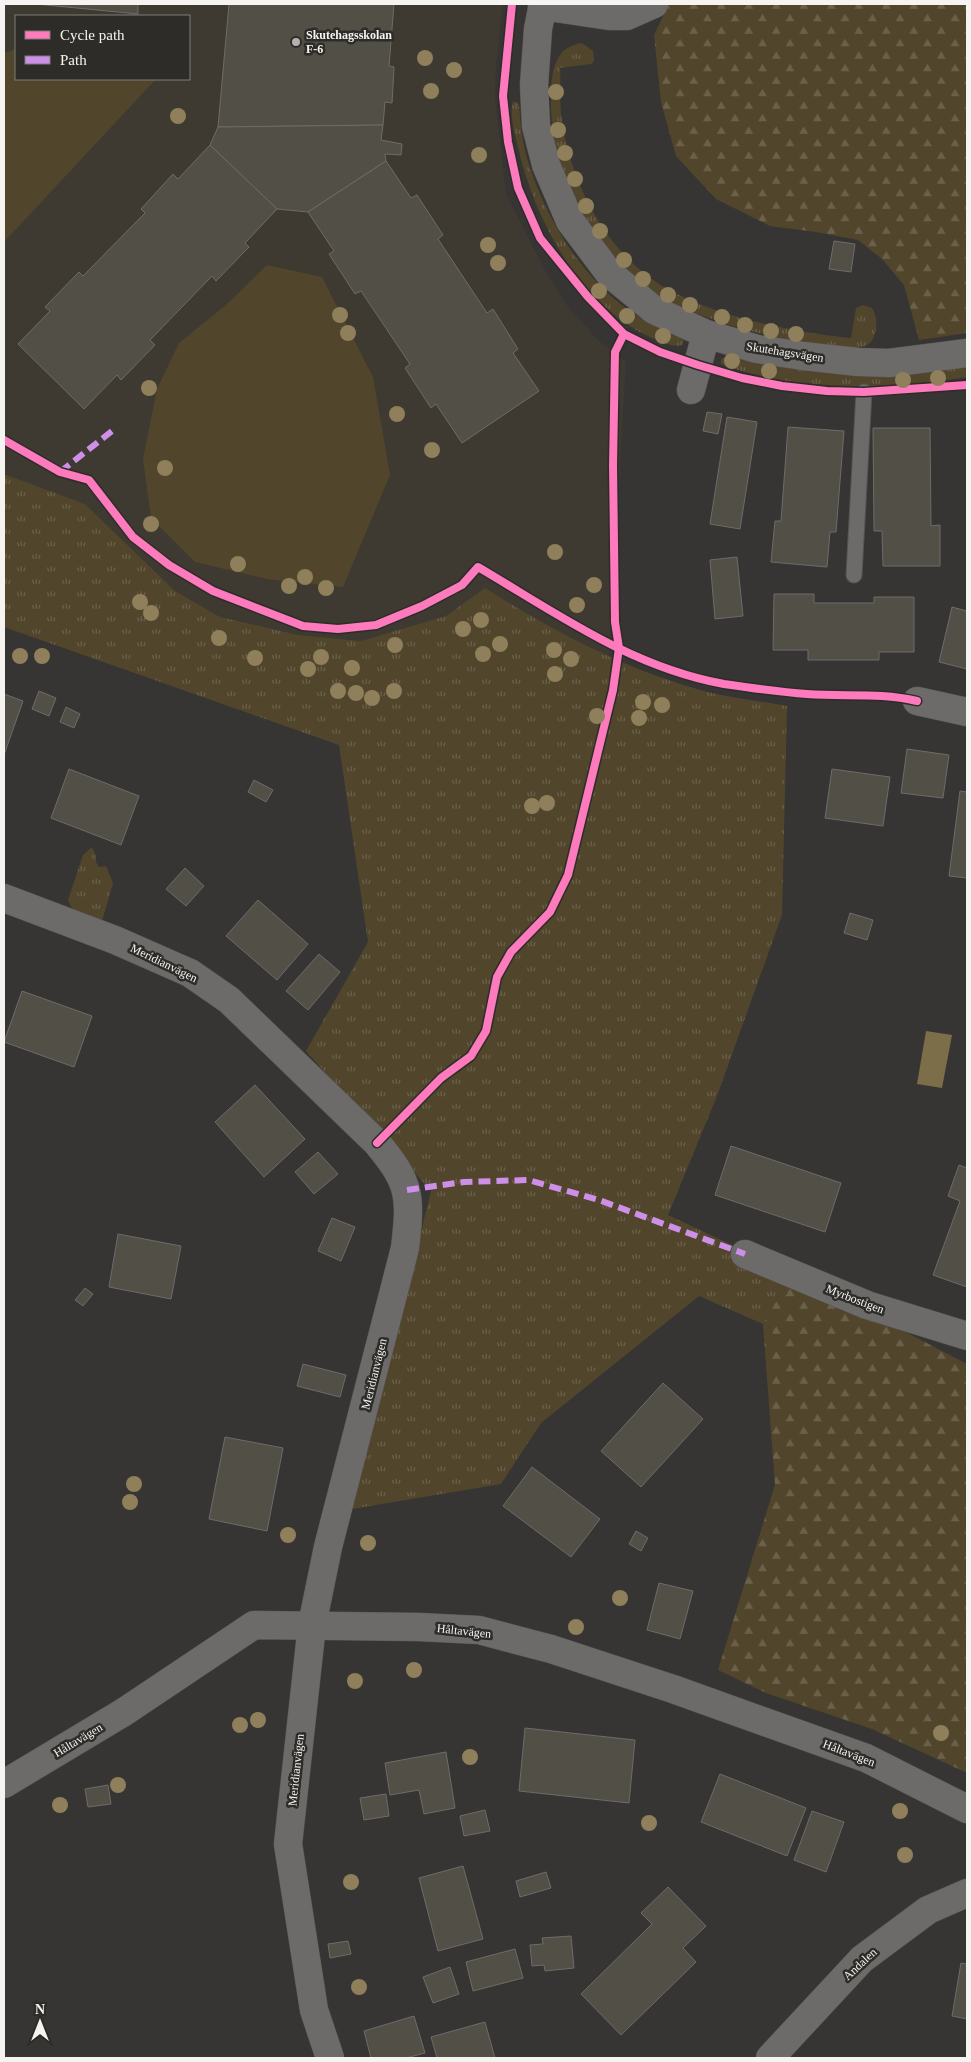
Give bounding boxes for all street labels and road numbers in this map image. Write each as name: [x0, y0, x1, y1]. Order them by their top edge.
street label: Skutehagsvägen: [745, 339, 825, 365]
street label: Meridianvägen: [128, 941, 200, 985]
street label: Myrbostigen: [824, 1281, 886, 1317]
street label: Meridianvägen: [358, 1337, 390, 1411]
street label: Håltavägen: [436, 1621, 492, 1641]
street label: Håltavägen: [51, 1720, 105, 1760]
street label: Meridianvägen: [285, 1733, 307, 1807]
street label: Håltavägen: [821, 1737, 877, 1769]
street label: Andalen: [840, 1945, 880, 1983]

